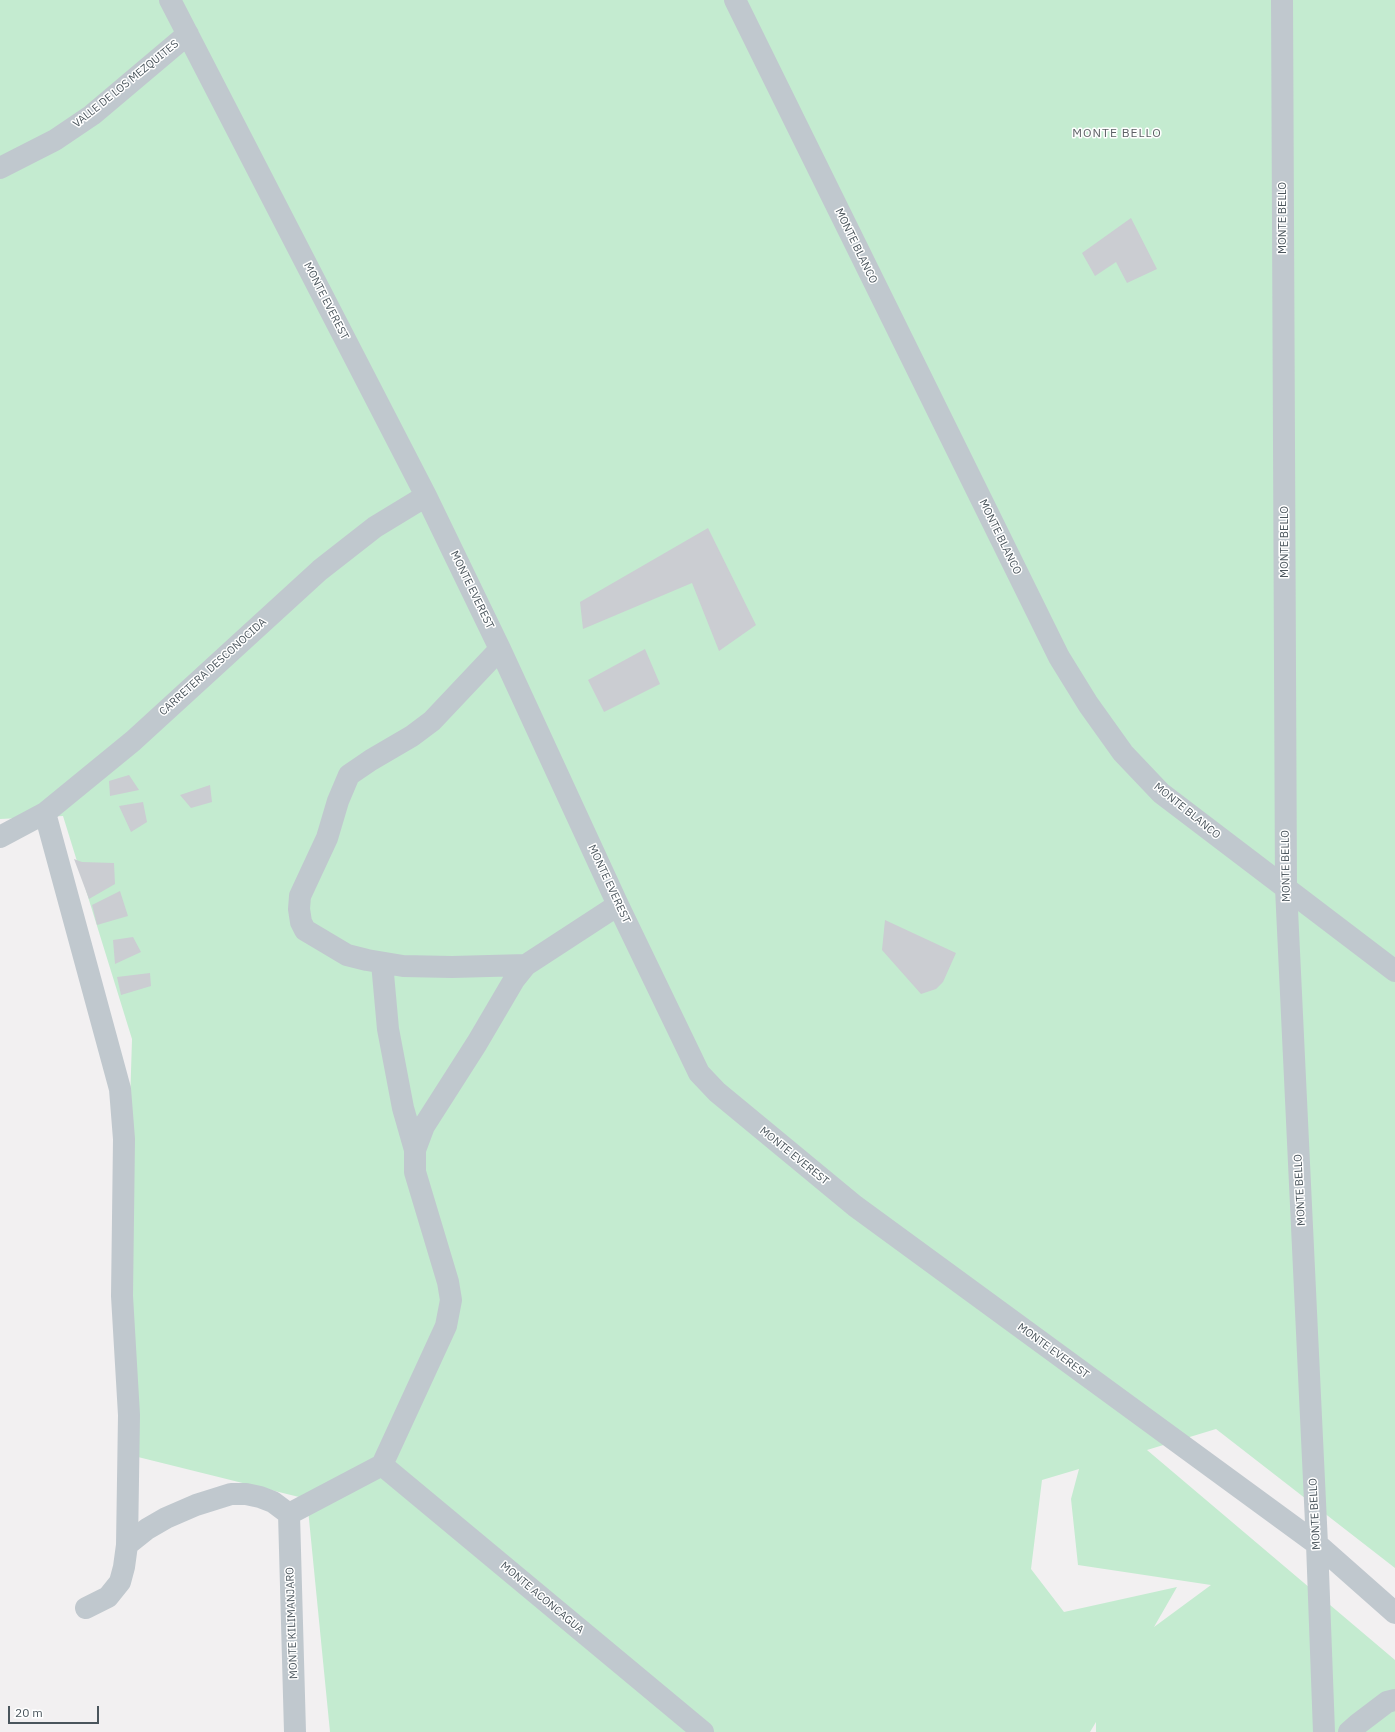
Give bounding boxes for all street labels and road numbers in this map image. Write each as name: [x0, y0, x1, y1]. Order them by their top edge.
street label: VALLE DE LOS MEZQUITES: [71, 37, 181, 131]
street label: MONTE BELLO: [1276, 182, 1290, 254]
street label: MONTE BLANCO: [832, 206, 880, 286]
street label: MONTE EVEREST: [301, 260, 351, 342]
street label: MONTE BLANCO: [976, 497, 1024, 577]
street label: MONTE BELLO: [1278, 506, 1292, 578]
street label: MONTE EVEREST: [447, 549, 497, 631]
street label: CARRETERA DESCONOCIDA: [157, 615, 269, 719]
street label: MONTE BLANCO: [1151, 780, 1223, 842]
street label: MONTE BELLO: [1279, 830, 1293, 902]
street label: MONTE EVEREST: [585, 843, 633, 925]
street label: MONTE EVEREST: [757, 1124, 831, 1188]
street label: MONTE BELLO: [1292, 1154, 1308, 1226]
street label: MONTE EVEREST: [1015, 1321, 1091, 1381]
street label: MONTE BELLO: [1307, 1478, 1323, 1550]
street label: MONTE ACONCAGUA: [498, 1559, 586, 1637]
street label: MONTE KILIMANJARO: [283, 1567, 301, 1679]

